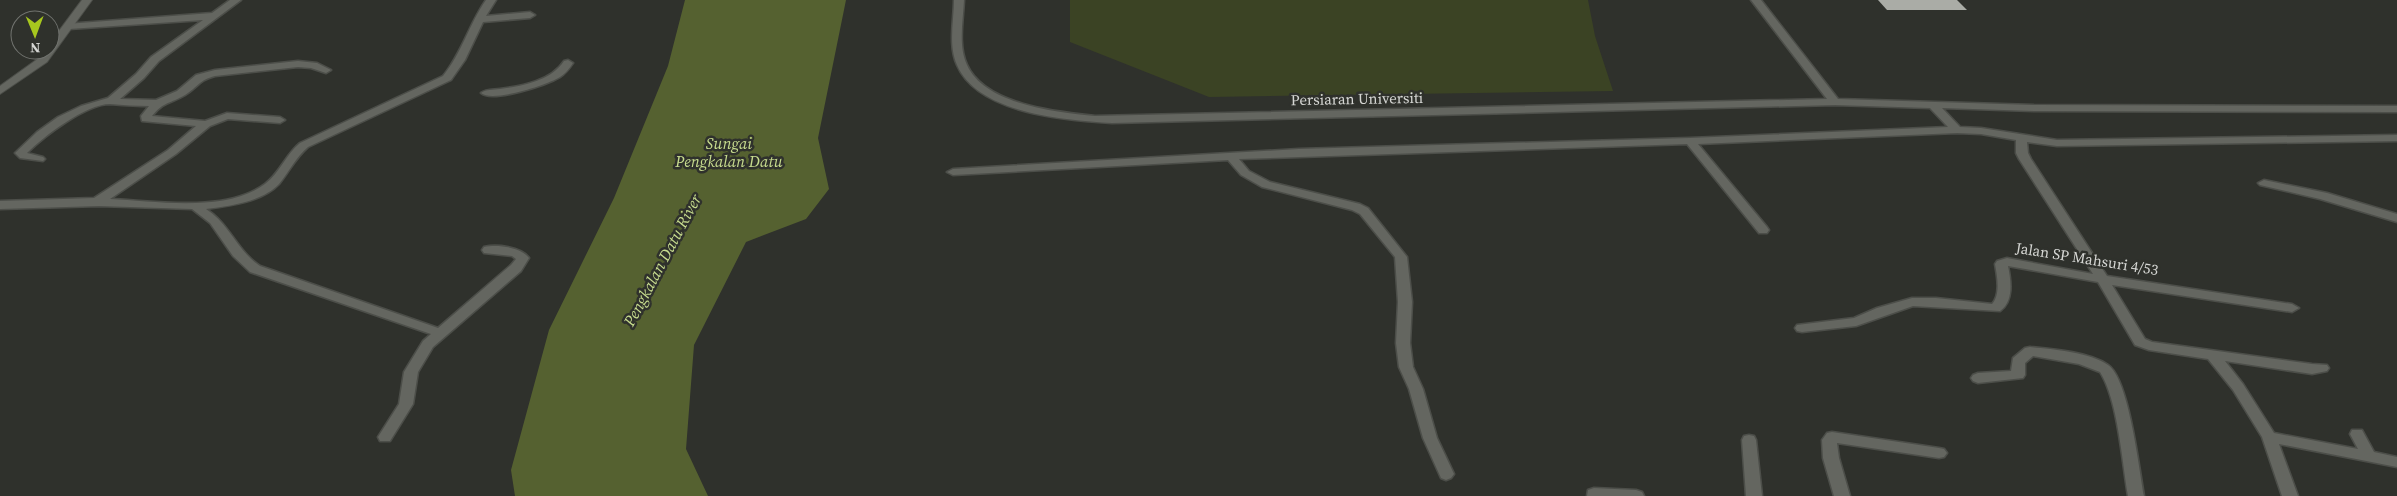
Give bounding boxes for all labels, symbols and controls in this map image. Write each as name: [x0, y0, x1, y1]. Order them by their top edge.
north arrow: [10, 10, 60, 60]
text: N: [30, 38, 41, 58]
street label: Persiaran Universiti: [1291, 87, 1423, 110]
water label: Sungai Pengkalan Datu: [674, 132, 784, 172]
water label: Pengkalan Datu River: [617, 190, 706, 331]
street label: Jalan SP Mahsuri 4/53: [2013, 237, 2160, 280]

